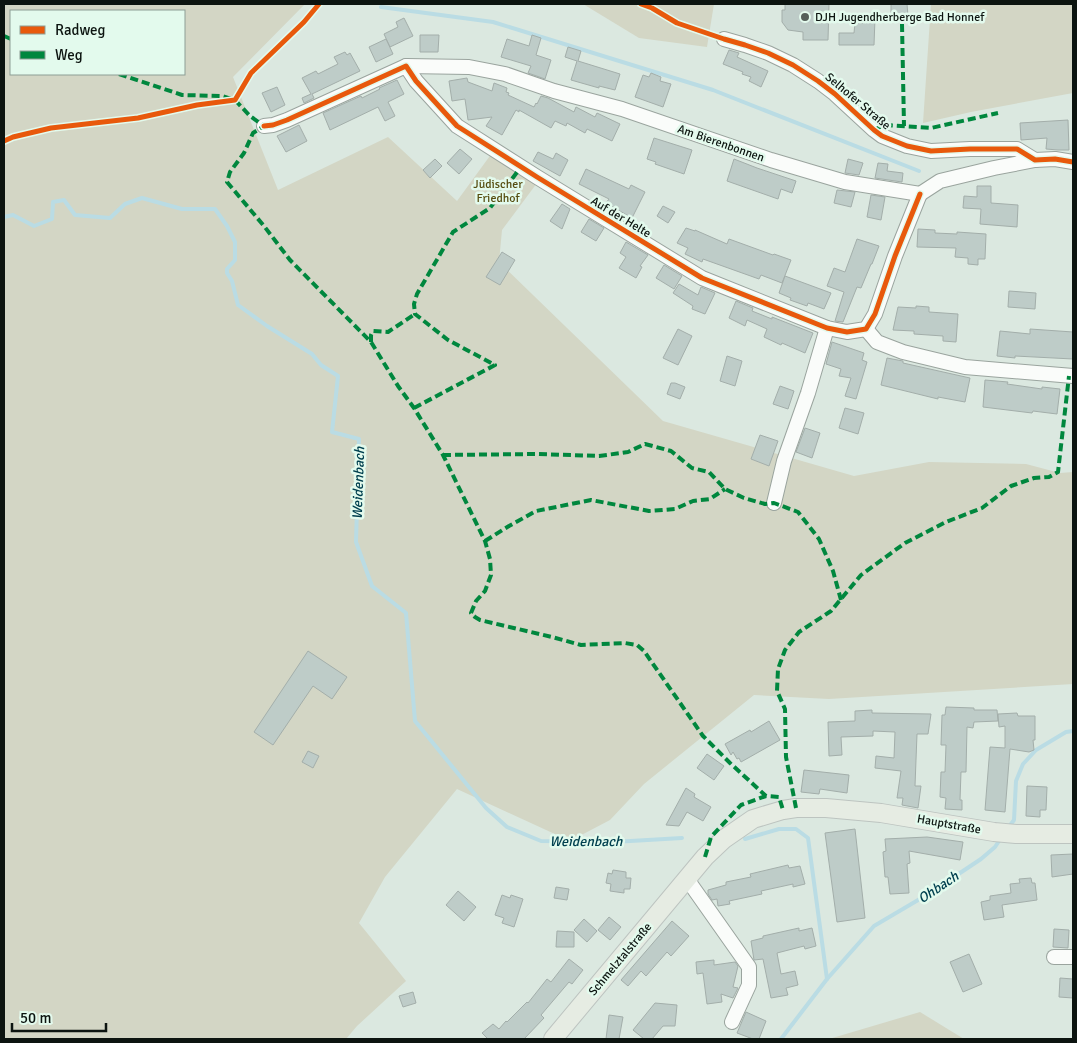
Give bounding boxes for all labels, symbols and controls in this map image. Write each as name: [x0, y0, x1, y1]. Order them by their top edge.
legend: [10, 10, 185, 75]
place label: DJH Jugendherberge Bad Honnef: [815, 10, 985, 25]
marker: DJH Jugendherberge Bad Honnef: [799, 11, 811, 23]
text: Radweg: [55, 21, 106, 39]
text: Weg: [55, 46, 83, 64]
street label: Selhofer Straße: [822, 70, 893, 133]
street label: Am Bierenbonnen: [675, 122, 766, 165]
park label: Jüdischer Friedhof: [473, 177, 523, 206]
street label: Auf der Helte: [588, 194, 653, 241]
water label: Weidenbach: [349, 446, 368, 520]
street label: Hauptstraße: [916, 811, 982, 837]
water label: Weidenbach: [550, 833, 623, 850]
water label: Ohbach: [915, 867, 962, 907]
street label: Schmelztalstraße: [585, 920, 655, 999]
scale bar: [12, 1000, 106, 1032]
text: 50 m: [20, 1009, 51, 1027]

